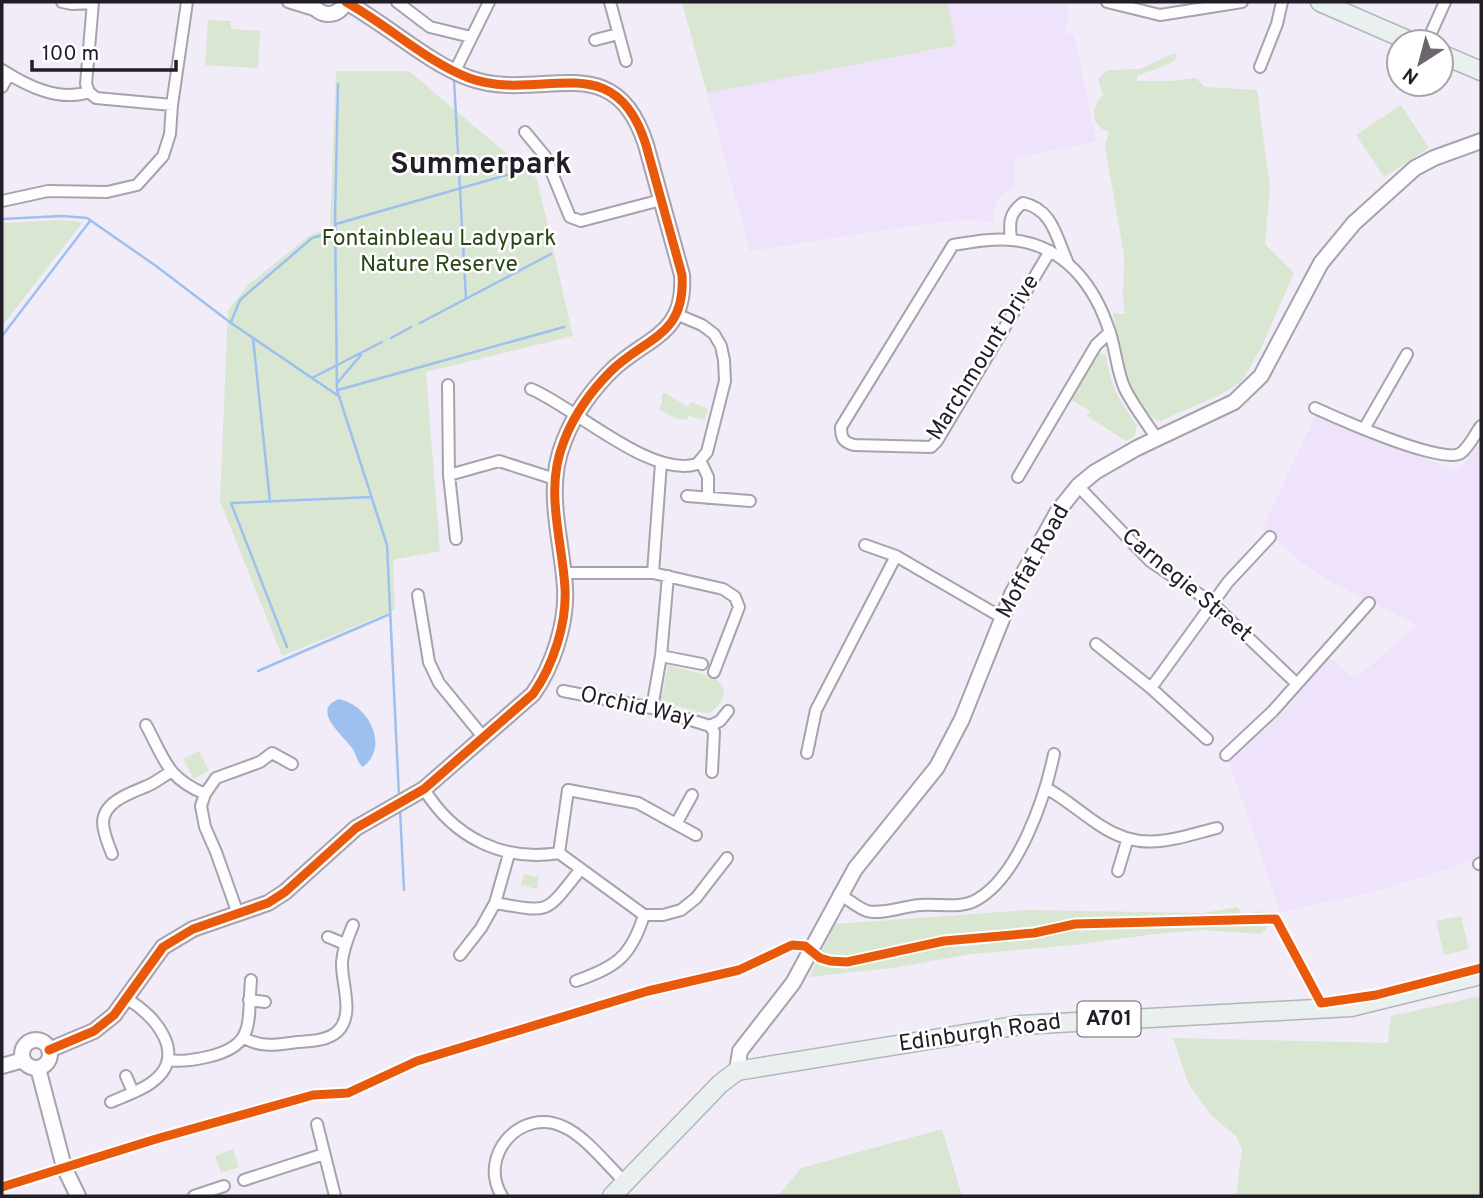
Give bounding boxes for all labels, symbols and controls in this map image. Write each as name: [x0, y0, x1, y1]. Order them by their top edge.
scale bar: [32, 28, 175, 72]
north arrow: [1385, 28, 1455, 98]
text: 100 m: [42, 41, 99, 68]
text: N: [1399, 61, 1424, 89]
district label: Summerpark: [390, 147, 572, 184]
park label: Fontainbleau Ladypark Nature Reserve: [322, 225, 556, 280]
street label: Marchmount Drive: [921, 270, 1047, 446]
street label: Moffat Road: [991, 500, 1077, 624]
street label: Carnegie Street: [1115, 523, 1257, 649]
street label: Orchid Way: [577, 681, 697, 735]
road number: A701: [1078, 1002, 1140, 1036]
street label: Edinburgh Road: [897, 1008, 1063, 1060]

